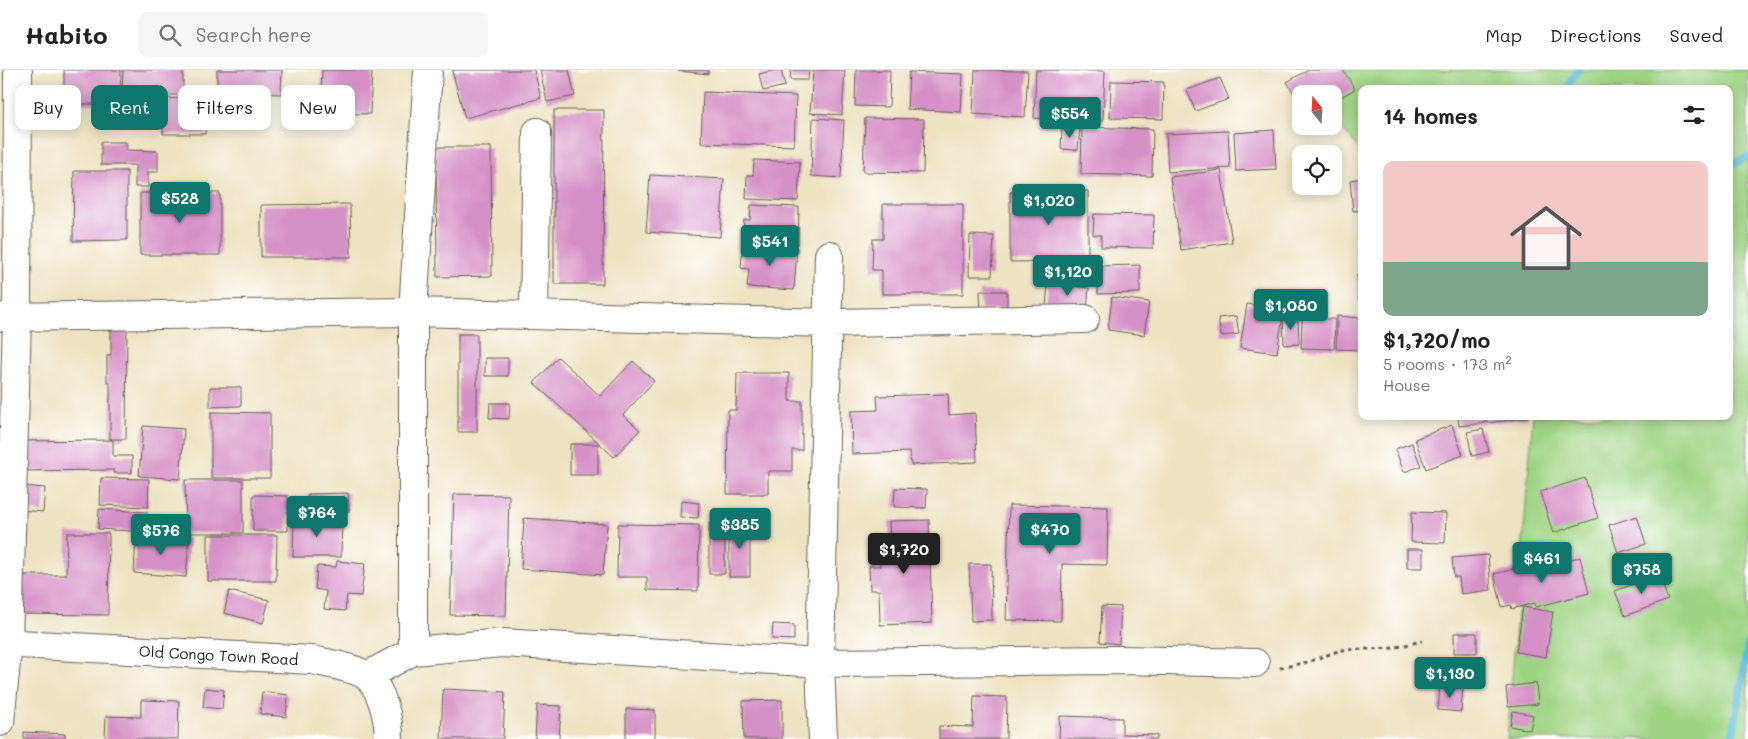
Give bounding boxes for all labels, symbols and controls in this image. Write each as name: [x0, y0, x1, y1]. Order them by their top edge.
search box: [138, 12, 488, 57]
text: Habito: [25, 19, 108, 50]
icon: search: [156, 21, 184, 49]
text: Search here: [196, 22, 311, 47]
text: Map: [1485, 23, 1522, 47]
text: Directions: [1550, 23, 1642, 47]
text: Saved: [1670, 23, 1723, 47]
chip: Buy: [15, 85, 81, 130]
chip: Rent: [91, 85, 168, 130]
chip: Filters: [178, 85, 271, 130]
chip: New: [281, 85, 355, 130]
north arrow: [1292, 85, 1342, 135]
map controls: [1292, 85, 1342, 195]
pin: $554: [1040, 97, 1100, 139]
icon: filters: [1680, 101, 1708, 129]
text: $554: [1051, 102, 1089, 123]
text: 14 homes: [1383, 102, 1478, 129]
button: locate: [1292, 145, 1342, 195]
pin: $528: [150, 182, 210, 224]
pin: $1,020: [1008, 184, 1090, 226]
text: $528: [161, 187, 199, 208]
text: $1,020: [1023, 189, 1075, 210]
icon: home: [1501, 193, 1591, 283]
pin: $541: [740, 224, 800, 267]
text: $541: [752, 230, 788, 251]
pin: $1,120: [1027, 254, 1109, 297]
text: $1,120: [1044, 260, 1092, 281]
pin: $1,080: [1250, 288, 1332, 331]
text: $1,080: [1265, 294, 1317, 315]
text: $1,720/mo: [1383, 326, 1490, 353]
text: 5 rooms · 173 m²: [1383, 353, 1512, 374]
text: House: [1383, 374, 1430, 395]
pin: $764: [287, 496, 347, 538]
text: $764: [298, 501, 336, 522]
pin: $385: [710, 508, 770, 550]
pin: $470: [1020, 512, 1080, 555]
text: $385: [721, 513, 759, 534]
pin: $576: [131, 514, 191, 556]
text: $470: [1030, 518, 1070, 539]
text: $576: [142, 519, 180, 540]
pin: $1,720: [863, 532, 945, 575]
text: $1,720: [879, 538, 929, 559]
pin: $461: [1512, 542, 1572, 584]
text: $461: [1524, 547, 1560, 568]
pin: $758: [1612, 552, 1672, 595]
text: $758: [1623, 558, 1661, 579]
street label: Old Congo Town Road: [138, 641, 299, 669]
pin: $1,130: [1409, 656, 1491, 699]
text: $1,130: [1426, 662, 1474, 683]

